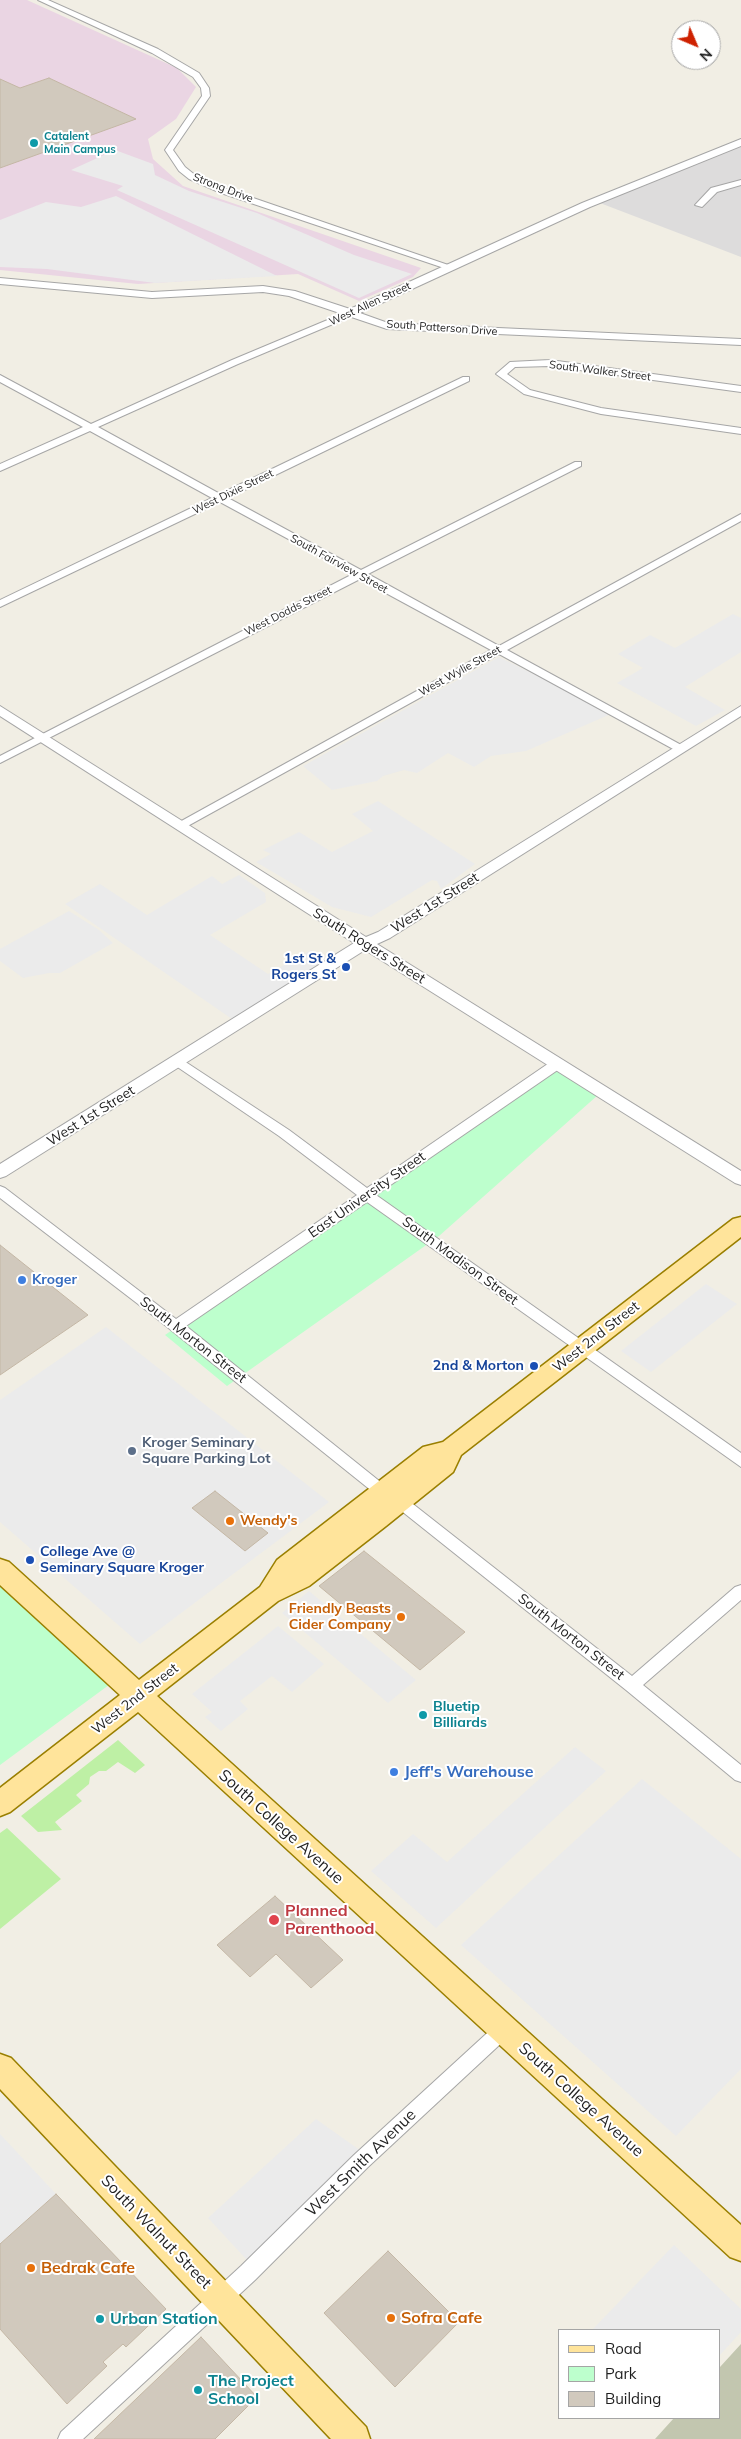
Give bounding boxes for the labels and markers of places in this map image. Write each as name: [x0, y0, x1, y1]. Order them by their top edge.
place label: Catalent Main Campus: [44, 130, 116, 156]
marker: Catalent Main Campus: [28, 137, 40, 149]
place label: 1st St & Rogers St: [271, 951, 336, 984]
marker: 1st St & Rogers St: [340, 961, 352, 973]
place label: Kroger: [32, 1272, 77, 1288]
marker: Kroger: [16, 1274, 28, 1286]
place label: 2nd & Morton: [433, 1358, 524, 1374]
marker: 2nd & Morton: [528, 1360, 540, 1372]
place label: Kroger Seminary Square Parking Lot: [142, 1435, 270, 1468]
marker: Kroger Seminary Square Parking Lot: [126, 1445, 138, 1457]
place label: Wendy's: [240, 1513, 298, 1529]
marker: Wendy's: [224, 1515, 236, 1527]
place label: College Ave @ Seminary Square Kroger: [40, 1544, 204, 1576]
marker: College Ave @ Seminary Square Kroger: [24, 1554, 36, 1566]
place label: Friendly Beasts Cider Company: [289, 1601, 391, 1634]
marker: Friendly Beasts Cider Company: [395, 1611, 407, 1623]
place label: Bluetip Billiards: [433, 1699, 487, 1731]
marker: Bluetip Billiards: [417, 1709, 429, 1721]
place label: Jeff's Warehouse: [404, 1762, 533, 1782]
marker: Jeff's Warehouse: [388, 1766, 400, 1778]
place label: Planned Parenthood: [285, 1901, 374, 1939]
marker: Planned Parenthood: [267, 1913, 281, 1927]
place label: Bedrak Cafe: [41, 2258, 135, 2278]
marker: Bedrak Cafe: [25, 2262, 37, 2274]
place label: Sofra Cafe: [401, 2308, 482, 2328]
place label: Urban Station: [110, 2309, 218, 2329]
marker: Sofra Cafe: [385, 2312, 397, 2324]
marker: Urban Station: [94, 2313, 106, 2325]
place label: The Project School: [208, 2371, 294, 2409]
marker: The Project School: [192, 2384, 204, 2396]

